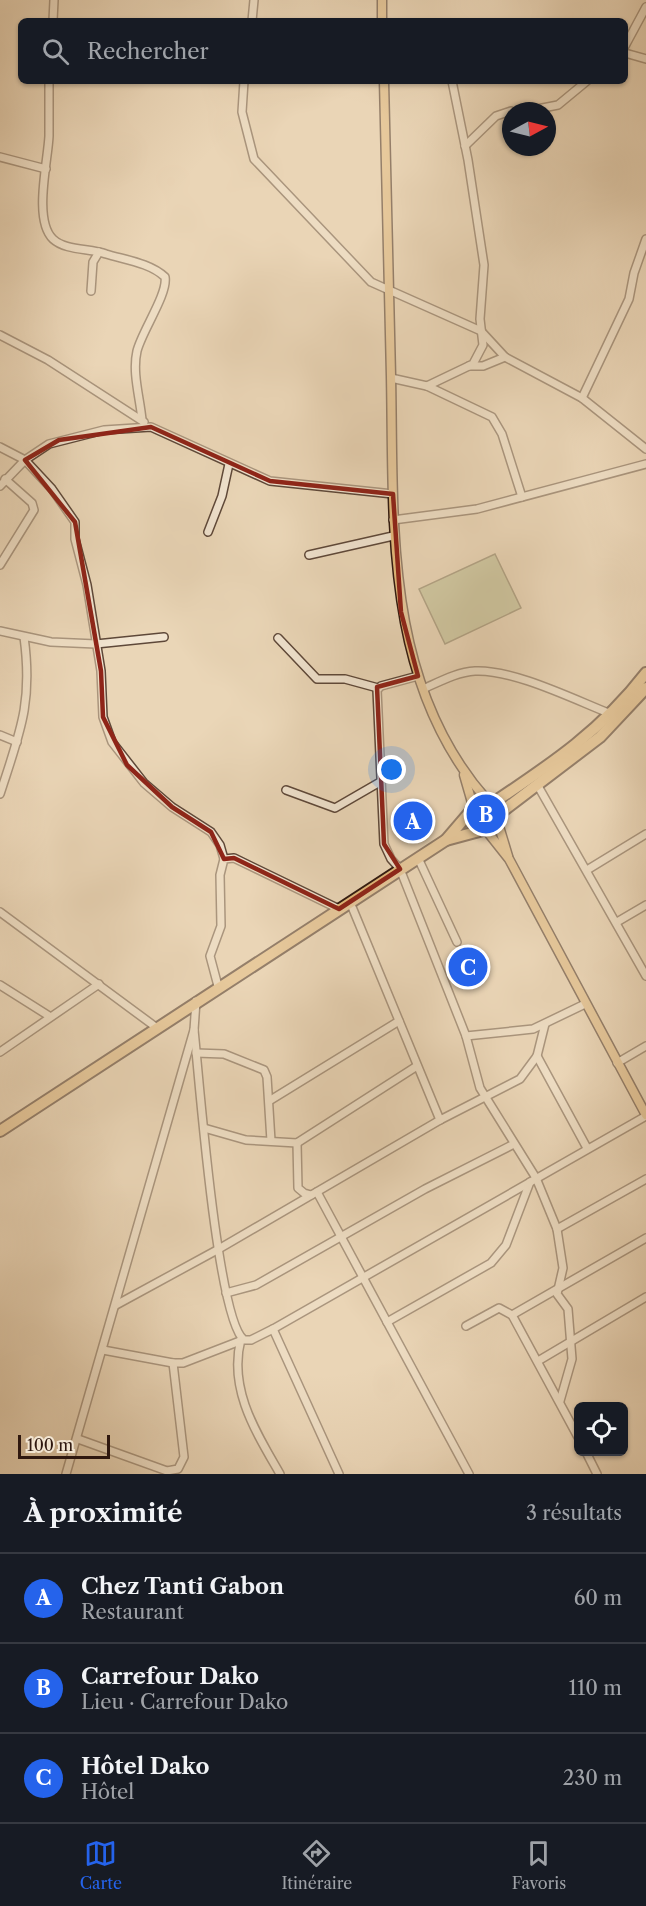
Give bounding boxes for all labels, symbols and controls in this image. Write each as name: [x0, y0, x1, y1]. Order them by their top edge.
search box: [18, 18, 628, 84]
icon: search: [39, 35, 72, 68]
text: Rechercher: [87, 38, 209, 65]
north arrow: [502, 102, 556, 156]
your location: [377, 755, 406, 784]
pin: B: [466, 792, 506, 836]
pin: A: [394, 798, 432, 844]
pin: C: [448, 944, 488, 990]
map controls: [574, 1402, 628, 1456]
button: locate: [574, 1402, 628, 1456]
scale bar: [18, 1432, 110, 1460]
text: 100 m: [27, 1435, 73, 1455]
text: À proximité: [24, 1497, 183, 1529]
text: 3 résultats: [526, 1501, 622, 1525]
text: Chez Tanti Gabon: [81, 1573, 284, 1600]
text: A: [36, 1586, 51, 1610]
text: 60 m: [574, 1586, 622, 1610]
text: Restaurant: [81, 1600, 184, 1624]
text: Carrefour Dako: [81, 1663, 259, 1690]
text: B: [36, 1676, 51, 1700]
text: 110 m: [569, 1676, 622, 1700]
text: Lieu · Carrefour Dako: [81, 1690, 288, 1714]
text: Hôtel Dako: [81, 1753, 209, 1780]
text: C: [35, 1766, 52, 1790]
text: 230 m: [563, 1766, 622, 1790]
text: Hôtel: [81, 1780, 134, 1804]
tab: Carte: [80, 1837, 122, 1893]
tab: Itinéraire: [281, 1837, 352, 1893]
tab: Favoris: [512, 1837, 566, 1893]

